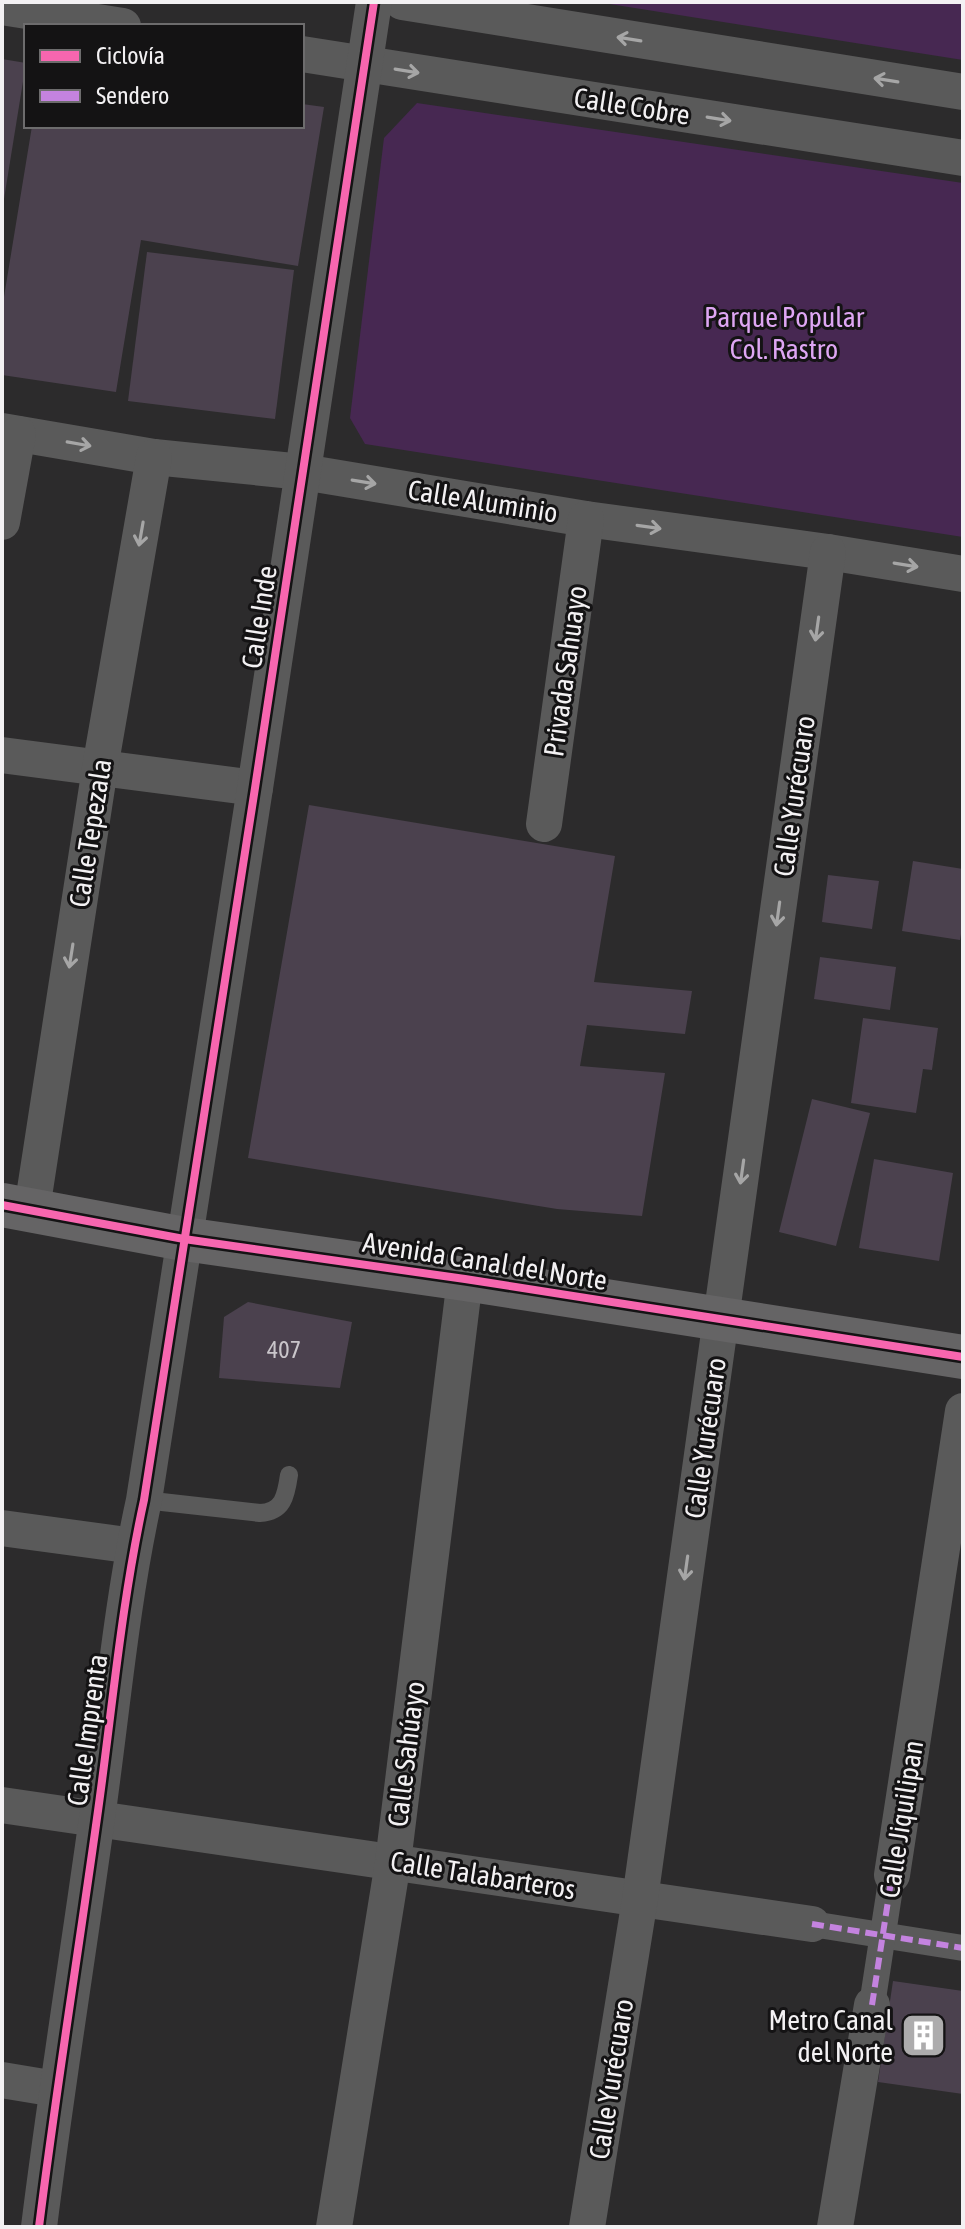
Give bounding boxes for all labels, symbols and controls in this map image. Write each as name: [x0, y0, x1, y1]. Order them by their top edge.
legend: [24, 24, 304, 128]
one-way arrow: [617, 30, 642, 45]
text: Ciclovía: [96, 42, 165, 69]
one-way arrow: [394, 64, 419, 79]
one-way arrow: [874, 72, 899, 87]
street label: Calle Cobre: [572, 81, 692, 131]
text: Sendero: [96, 82, 169, 109]
one-way arrow: [706, 113, 731, 128]
park label: Parque Popular Col. Rastro: [704, 301, 865, 365]
one-way arrow: [66, 438, 91, 453]
street label: Calle Aluminio: [406, 473, 560, 529]
one-way arrow: [351, 475, 376, 490]
one-way arrow: [636, 520, 661, 535]
one-way arrow: [132, 521, 147, 546]
one-way arrow: [893, 558, 918, 573]
street label: Calle Inde: [235, 563, 283, 671]
street label: Privada Sahuayo: [537, 584, 593, 758]
one-way arrow: [809, 616, 824, 641]
street label: Calle Yurécuaro: [767, 714, 821, 878]
street label: Calle Tepezala: [62, 757, 118, 909]
one-way arrow: [770, 901, 785, 926]
one-way arrow: [63, 943, 78, 968]
one-way arrow: [734, 1159, 749, 1184]
street label: Avenida Canal del Norte: [361, 1226, 609, 1296]
house number: 407: [267, 1336, 301, 1363]
street label: Calle Yurécuaro: [678, 1356, 732, 1520]
one-way arrow: [679, 1554, 694, 1581]
street label: Calle Imprenta: [61, 1652, 113, 1808]
street label: Calle Sahúayo: [381, 1680, 431, 1828]
street label: Calle Jiquilipan: [873, 1738, 929, 1900]
street label: Calle Talabarteros: [388, 1845, 578, 1905]
street label: Calle Yurécuaro: [583, 1997, 639, 2161]
place label: Metro Canal del Norte: [769, 2004, 894, 2068]
building icon: Metro Canal del Norte: [900, 2012, 948, 2060]

